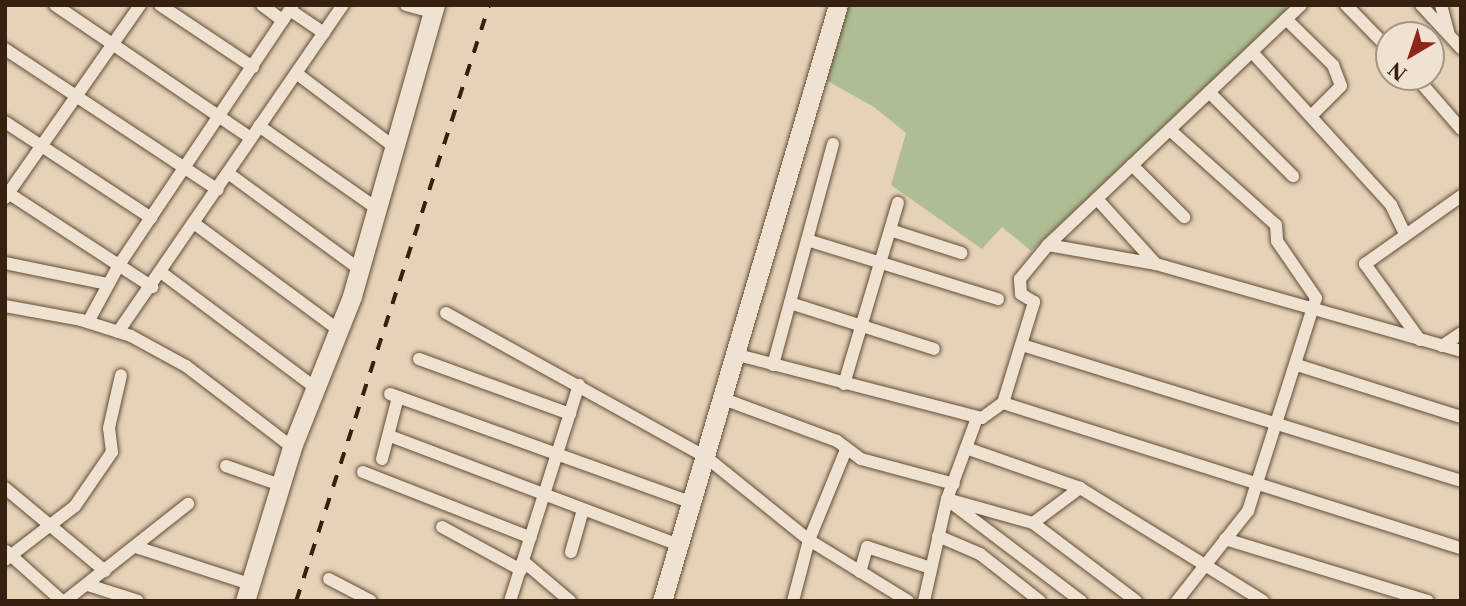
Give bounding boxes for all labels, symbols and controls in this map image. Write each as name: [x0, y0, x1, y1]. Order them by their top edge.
north arrow: [1375, 21, 1445, 91]
text: N: [1384, 57, 1411, 85]

